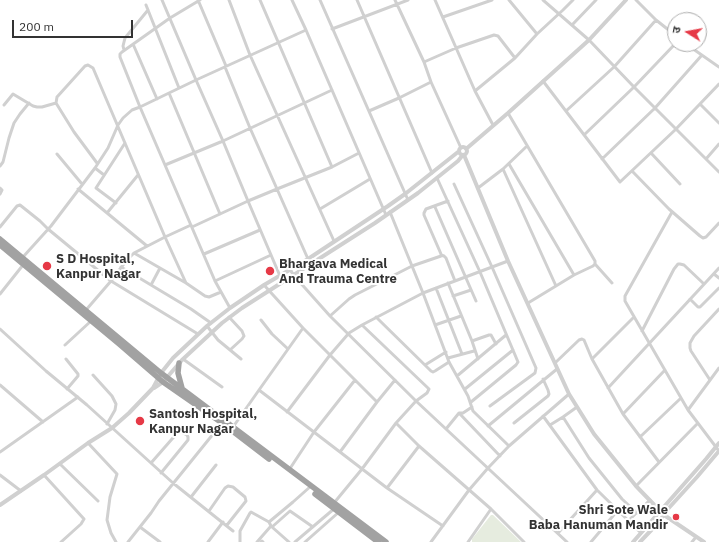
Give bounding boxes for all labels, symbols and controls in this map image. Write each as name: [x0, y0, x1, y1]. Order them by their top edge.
scale bar: [14, 12, 135, 38]
north arrow: [667, 12, 707, 52]
text: 200 m: [19, 19, 54, 34]
text: उ: [669, 25, 684, 34]
place label: S D Hospital, Kanpur Nagar: [56, 251, 141, 282]
place label: Bhargava Medical And Trauma Centre: [279, 256, 397, 287]
marker: S D Hospital, Kanpur Nagar: [41, 260, 53, 272]
marker: Bhargava Medical And Trauma Centre: [264, 265, 276, 277]
place label: Santosh Hospital, Kanpur Nagar: [149, 406, 257, 437]
marker: Santosh Hospital, Kanpur Nagar: [134, 415, 146, 427]
place label: Shri Sote Wale Baba Hanuman Mandir: [529, 502, 668, 533]
marker: Shri Sote Wale Baba Hanuman Mandir: [671, 512, 681, 522]

